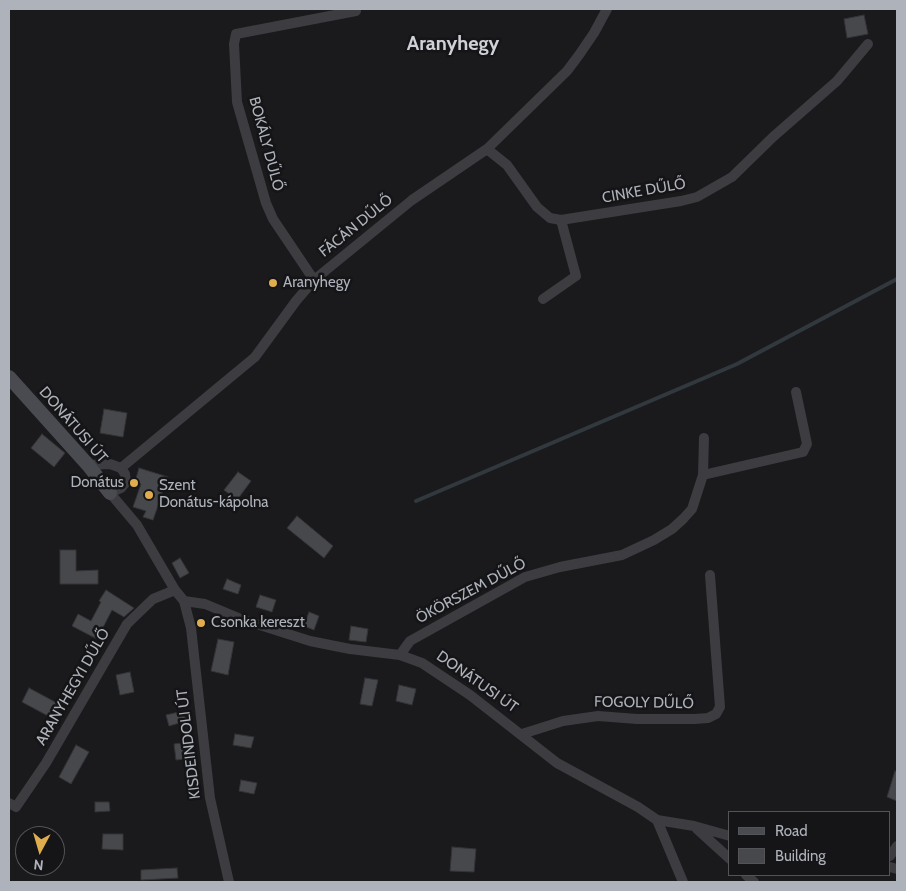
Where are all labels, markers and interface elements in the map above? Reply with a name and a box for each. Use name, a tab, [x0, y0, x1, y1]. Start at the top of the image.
district label: Aranyhegy	[407, 32, 499, 56]
street label: BOKÁLY DŰLŐ	[245, 95, 287, 193]
street label: CINKE DŰLŐ	[601, 175, 687, 207]
street label: FÁCÁN DŰLŐ	[316, 191, 396, 261]
place label: Aranyhegy	[283, 274, 351, 292]
marker: Aranyhegy	[267, 277, 279, 289]
street label: DONÁTUSI ÚT	[35, 383, 111, 467]
place label: Donátus	[70, 474, 124, 492]
marker: Donátus	[128, 477, 140, 489]
place label: Szent Donátus-kápolna	[159, 477, 269, 512]
marker: Szent Donátus-kápolna	[143, 489, 155, 501]
street label: ÖKÖRSZEM DŰLŐ	[413, 554, 529, 628]
place label: Csonka kereszt	[211, 614, 305, 632]
marker: Csonka kereszt	[195, 617, 207, 629]
street label: ARANYHEGYI DŰLŐ	[32, 625, 114, 749]
street label: DONÁTUSI ÚT	[433, 647, 521, 717]
street label: KISDEINDOLI ÚT	[173, 688, 205, 800]
street label: FOGOLY DŰLŐ	[594, 693, 694, 713]
legend	[728, 811, 891, 876]
text: Road	[775, 822, 808, 840]
north arrow	[15, 826, 65, 876]
text: Building	[775, 847, 826, 865]
text: N	[33, 855, 44, 874]

